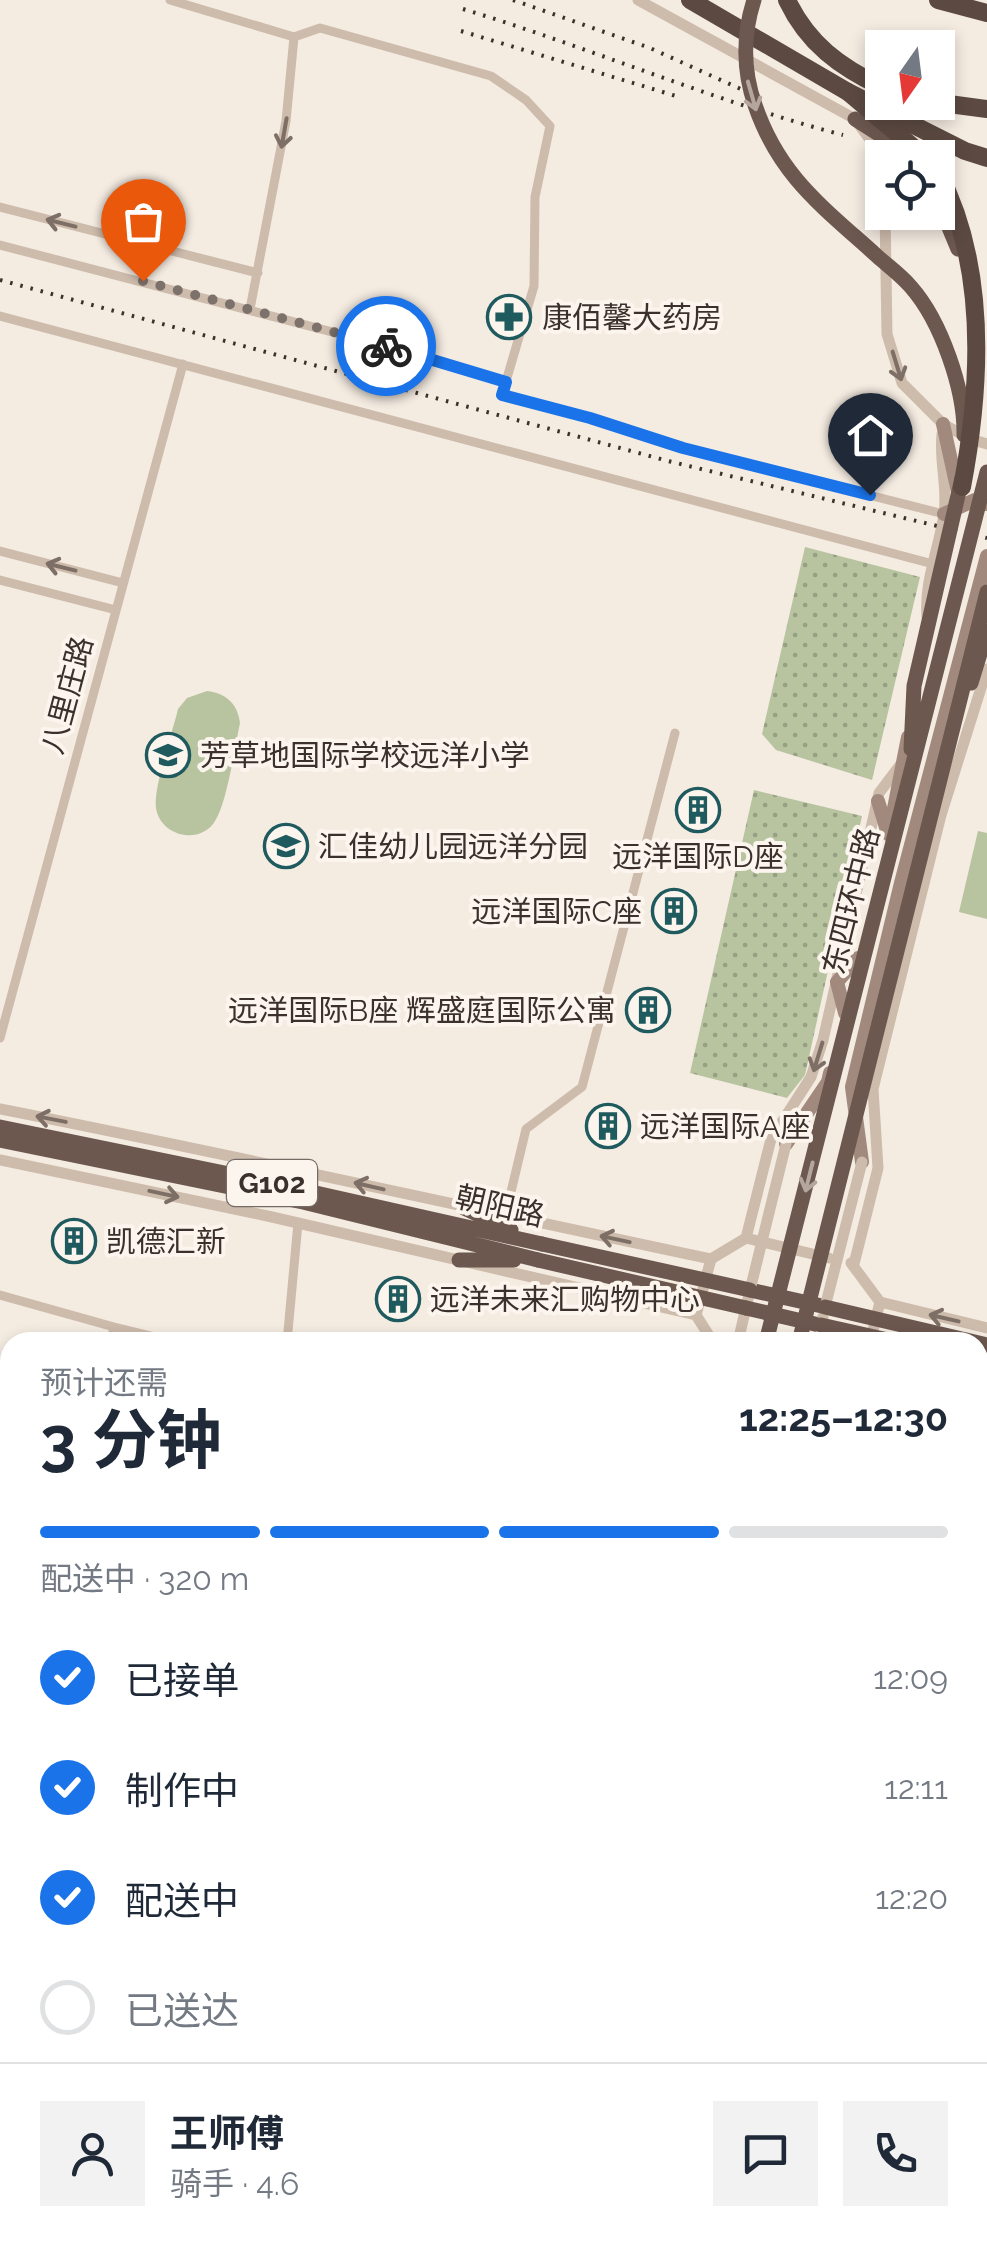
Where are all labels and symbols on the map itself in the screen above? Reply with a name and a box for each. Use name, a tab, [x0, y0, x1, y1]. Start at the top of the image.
north arrow	[865, 30, 955, 120]
one-way arrow	[744, 79, 763, 111]
one-way arrow	[273, 117, 292, 149]
pin	[101, 179, 186, 282]
one-way arrow	[46, 213, 78, 231]
pharmacy icon: 康佰馨大药房	[486, 294, 532, 340]
courier	[336, 296, 436, 396]
place label: 康佰馨大药房	[542, 300, 722, 335]
one-way arrow	[889, 350, 907, 381]
pin	[828, 393, 913, 496]
one-way arrow	[46, 557, 78, 575]
street label: 八里庄路	[35, 633, 99, 757]
school or university icon: 芳草地国际学校远洋小学	[145, 732, 191, 778]
place label: 芳草地国际学校远洋小学	[200, 738, 530, 773]
building icon: 远洋国际D座	[675, 787, 721, 833]
school or university icon: 汇佳幼儿园远洋分园	[263, 823, 309, 869]
street label: 东四环中路	[816, 824, 886, 978]
place label: 汇佳幼儿园远洋分园	[318, 829, 588, 864]
place label: 远洋国际D座	[612, 839, 784, 874]
building icon: 远洋国际C座	[651, 888, 697, 934]
place label: 远洋国际C座	[471, 894, 642, 929]
building icon: 远洋国际B座 辉盛庭国际公寓	[625, 987, 671, 1033]
place label: 远洋国际B座 辉盛庭国际公寓	[228, 993, 616, 1028]
one-way arrow	[808, 1040, 826, 1072]
building icon: 远洋国际A座	[585, 1103, 631, 1149]
one-way arrow	[35, 1109, 68, 1128]
place label: 远洋国际A座	[640, 1109, 810, 1144]
road number: G102	[227, 1160, 317, 1206]
one-way arrow	[798, 1161, 817, 1192]
one-way arrow	[354, 1176, 386, 1194]
street label: 朝阳路	[452, 1179, 548, 1233]
one-way arrow	[147, 1185, 179, 1204]
building icon: 凯德汇新	[51, 1218, 97, 1264]
place label: 凯德汇新	[106, 1224, 226, 1259]
one-way arrow	[600, 1229, 632, 1248]
building icon: 远洋未来汇购物中心	[375, 1276, 421, 1322]
place label: 远洋未来汇购物中心	[430, 1282, 700, 1317]
one-way arrow	[929, 1307, 960, 1326]

